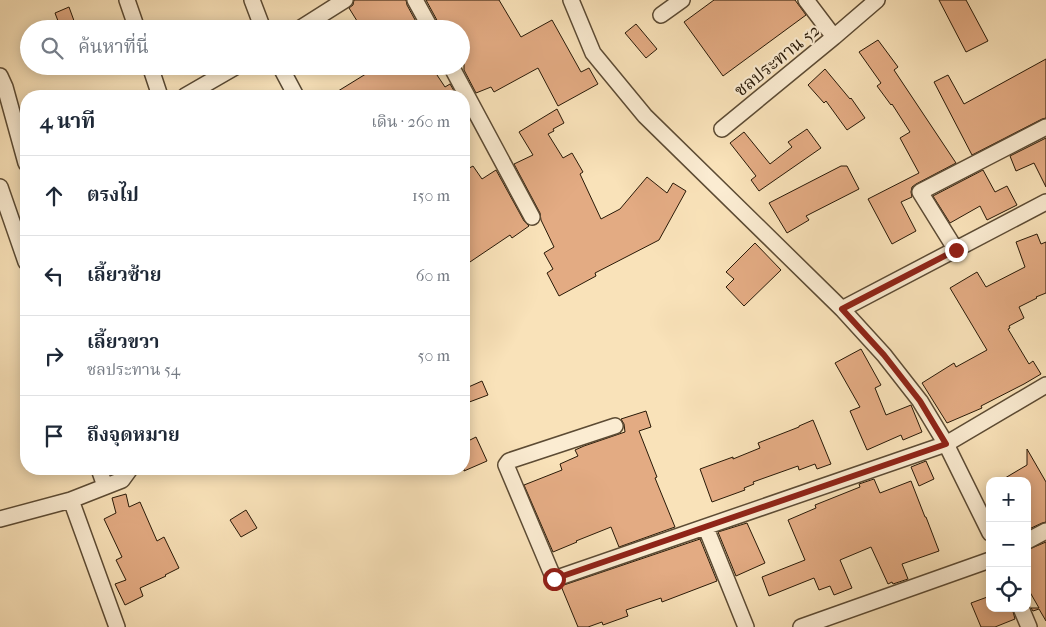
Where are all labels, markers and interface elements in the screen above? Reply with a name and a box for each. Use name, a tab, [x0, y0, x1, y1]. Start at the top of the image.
search box	[20, 20, 470, 75]
street label: ชลประทาน 52	[730, 20, 824, 101]
icon: search	[38, 34, 66, 62]
text: ค้นหาที่นี่	[78, 36, 149, 58]
text: 4 นาที	[40, 109, 95, 133]
text: เดิน · 260 m	[371, 112, 450, 131]
icon: ahead	[40, 182, 68, 210]
text: ตรงไป	[87, 184, 139, 206]
text: 150 m	[412, 186, 450, 205]
route end	[945, 239, 968, 262]
icon: left	[40, 262, 68, 290]
text: เลี้ยวซ้าย	[87, 264, 161, 286]
text: 60 m	[416, 266, 450, 285]
text: เลี้ยวขวา	[87, 331, 159, 353]
icon: right	[40, 342, 68, 370]
text: 50 m	[418, 346, 450, 365]
text: ชลประทาน 54	[87, 360, 180, 379]
icon: arrive	[40, 422, 68, 450]
text: ถึงจุดหมาย	[87, 424, 180, 446]
map controls	[986, 477, 1031, 612]
button: +	[986, 477, 1031, 522]
button: −	[986, 522, 1031, 567]
button: locate	[986, 567, 1031, 612]
route start	[543, 568, 566, 591]

